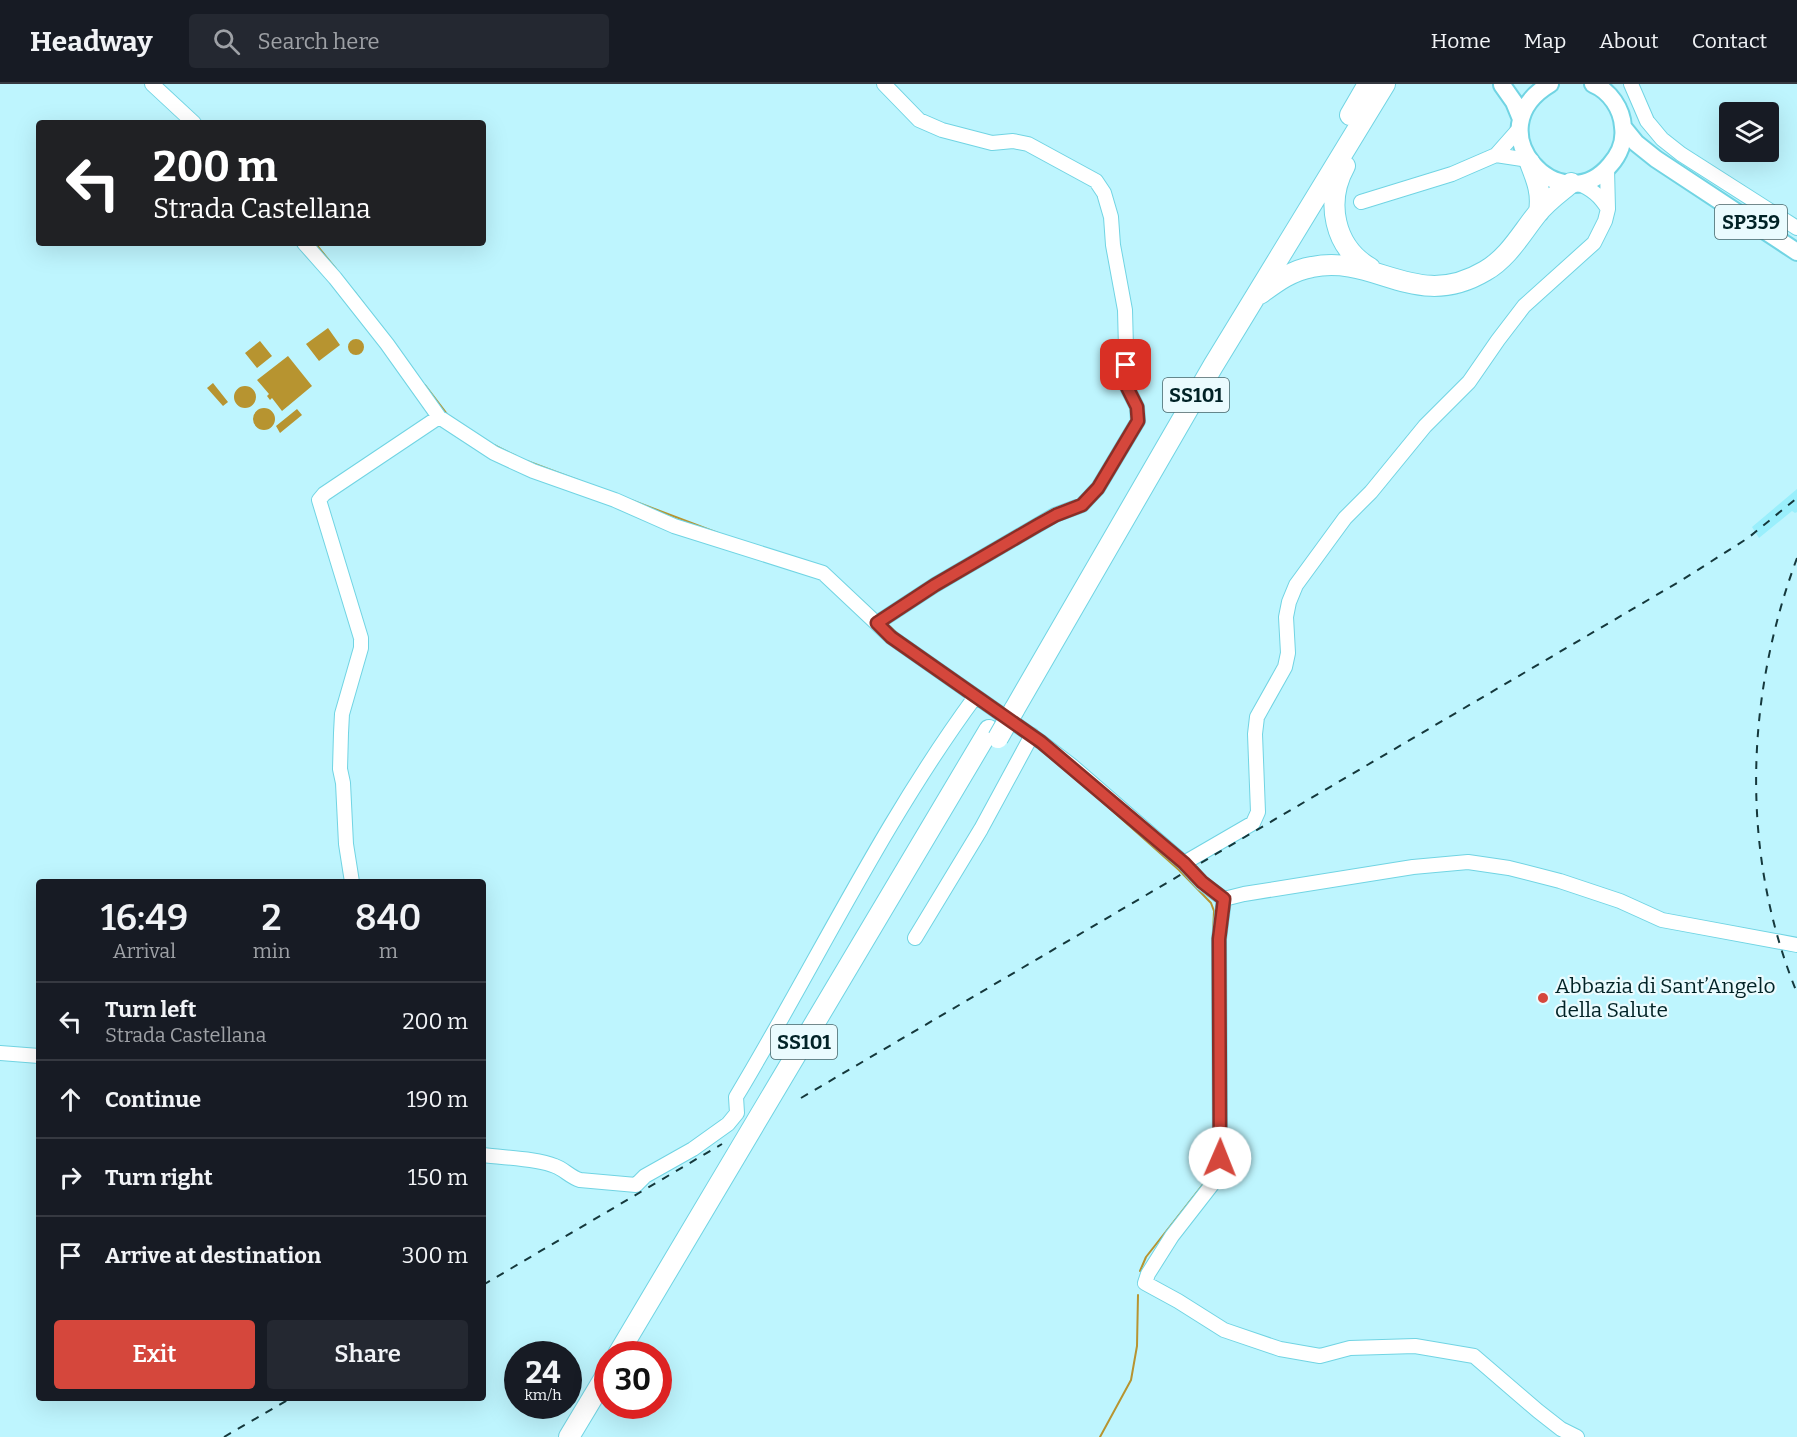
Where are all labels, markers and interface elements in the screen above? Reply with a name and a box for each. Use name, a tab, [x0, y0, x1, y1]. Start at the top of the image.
search box	[189, 14, 609, 68]
text: Headway	[30, 25, 153, 58]
icon: search	[210, 25, 243, 58]
text: Search here	[258, 28, 380, 55]
text: Home	[1431, 28, 1491, 54]
text: Map	[1524, 28, 1566, 54]
text: About	[1599, 28, 1659, 54]
text: Contact	[1692, 28, 1767, 54]
map controls	[1719, 102, 1779, 162]
button: layers	[1719, 102, 1779, 162]
text: 200 m	[153, 142, 278, 192]
icon: left	[54, 144, 132, 222]
text: Strada Castellana	[153, 193, 371, 225]
road number: SP359	[1715, 205, 1787, 239]
pin	[1100, 339, 1151, 390]
icon: arrive	[1109, 348, 1142, 381]
road number: SS101	[1163, 378, 1229, 412]
text: 16:49	[101, 896, 188, 940]
text: 2	[262, 896, 282, 940]
text: 840	[355, 896, 421, 940]
text: Arrival	[113, 939, 176, 963]
text: min	[253, 939, 290, 963]
text: m	[379, 939, 398, 963]
place label: Abbazia di Sant’Angelo della Salute	[1555, 973, 1776, 1023]
marker: Abbazia di Sant’Angelo della Salute	[1536, 991, 1550, 1005]
text: Turn left	[105, 996, 197, 1023]
icon: left	[54, 1005, 87, 1038]
text: 200 m	[402, 1008, 468, 1035]
text: Strada Castellana	[105, 1023, 266, 1047]
road number: SS101	[771, 1025, 837, 1059]
icon: ahead	[54, 1083, 87, 1116]
text: Continue	[105, 1086, 201, 1113]
text: 190 m	[407, 1086, 468, 1113]
position arrow	[1188, 1126, 1252, 1190]
icon: right	[54, 1161, 87, 1194]
text: Turn right	[105, 1164, 213, 1191]
text: 150 m	[408, 1164, 468, 1191]
icon: arrive	[54, 1239, 87, 1272]
text: Arrive at destination	[105, 1242, 321, 1269]
text: 300 m	[402, 1242, 468, 1269]
button: Exit	[54, 1320, 255, 1389]
button: Share	[267, 1320, 468, 1389]
speed limit sign: 30	[594, 1341, 672, 1419]
text: 24	[525, 1355, 561, 1391]
text: km/h	[524, 1386, 562, 1404]

